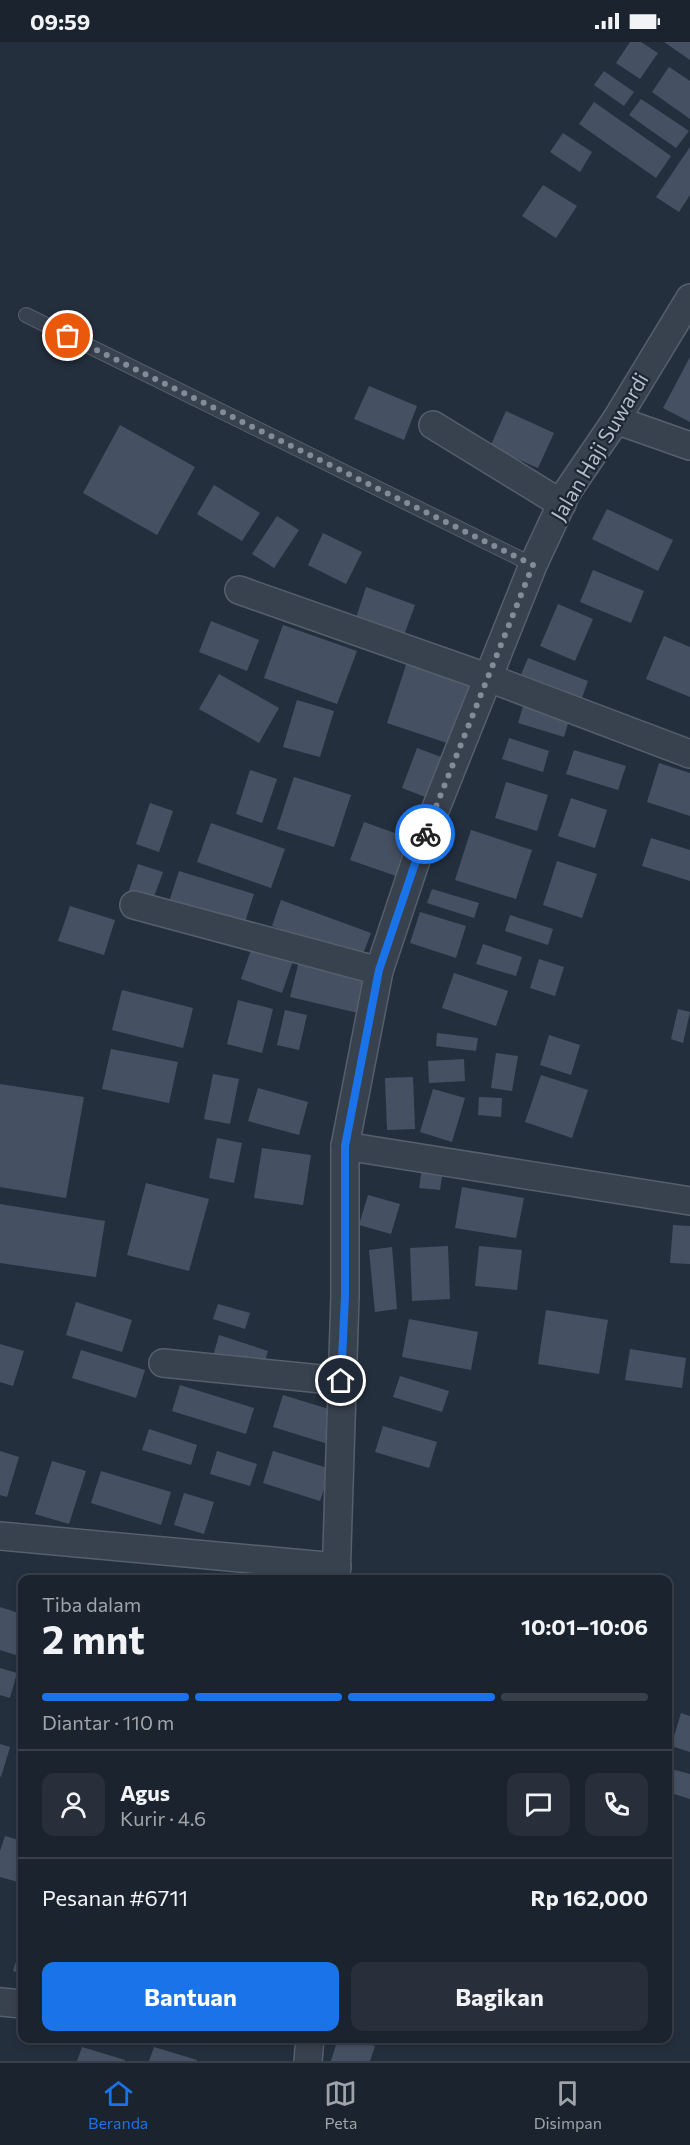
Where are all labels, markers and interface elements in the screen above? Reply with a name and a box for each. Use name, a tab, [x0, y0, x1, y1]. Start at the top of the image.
text: 09:59	[30, 8, 90, 35]
pin	[42, 310, 93, 361]
icon: bag	[51, 319, 84, 352]
street label: Jalan Haji Suwardi	[545, 368, 653, 525]
courier	[395, 804, 455, 864]
icon: bike	[409, 818, 442, 851]
pin	[315, 1355, 366, 1406]
icon: home	[324, 1364, 357, 1397]
text: Tiba dalam	[42, 1592, 141, 1616]
text: 10:01–10:06	[521, 1613, 648, 1640]
text: 2 mnt	[42, 1614, 145, 1662]
text: Diantar · 110 m	[42, 1710, 174, 1734]
button: person	[42, 1773, 105, 1836]
button: chat	[507, 1773, 570, 1836]
button: phone	[585, 1773, 648, 1836]
text: Agus	[120, 1779, 170, 1806]
text: Kurir · 4.6	[120, 1806, 206, 1830]
text: Pesanan #6711	[42, 1884, 188, 1911]
text: Rp 162,000	[531, 1884, 648, 1911]
button: Bantuan	[42, 1962, 339, 2031]
button: Bagikan	[351, 1962, 648, 2031]
tab: Beranda	[88, 2077, 148, 2132]
tab: Peta	[324, 2077, 357, 2132]
tab: Disimpan	[534, 2077, 602, 2132]

